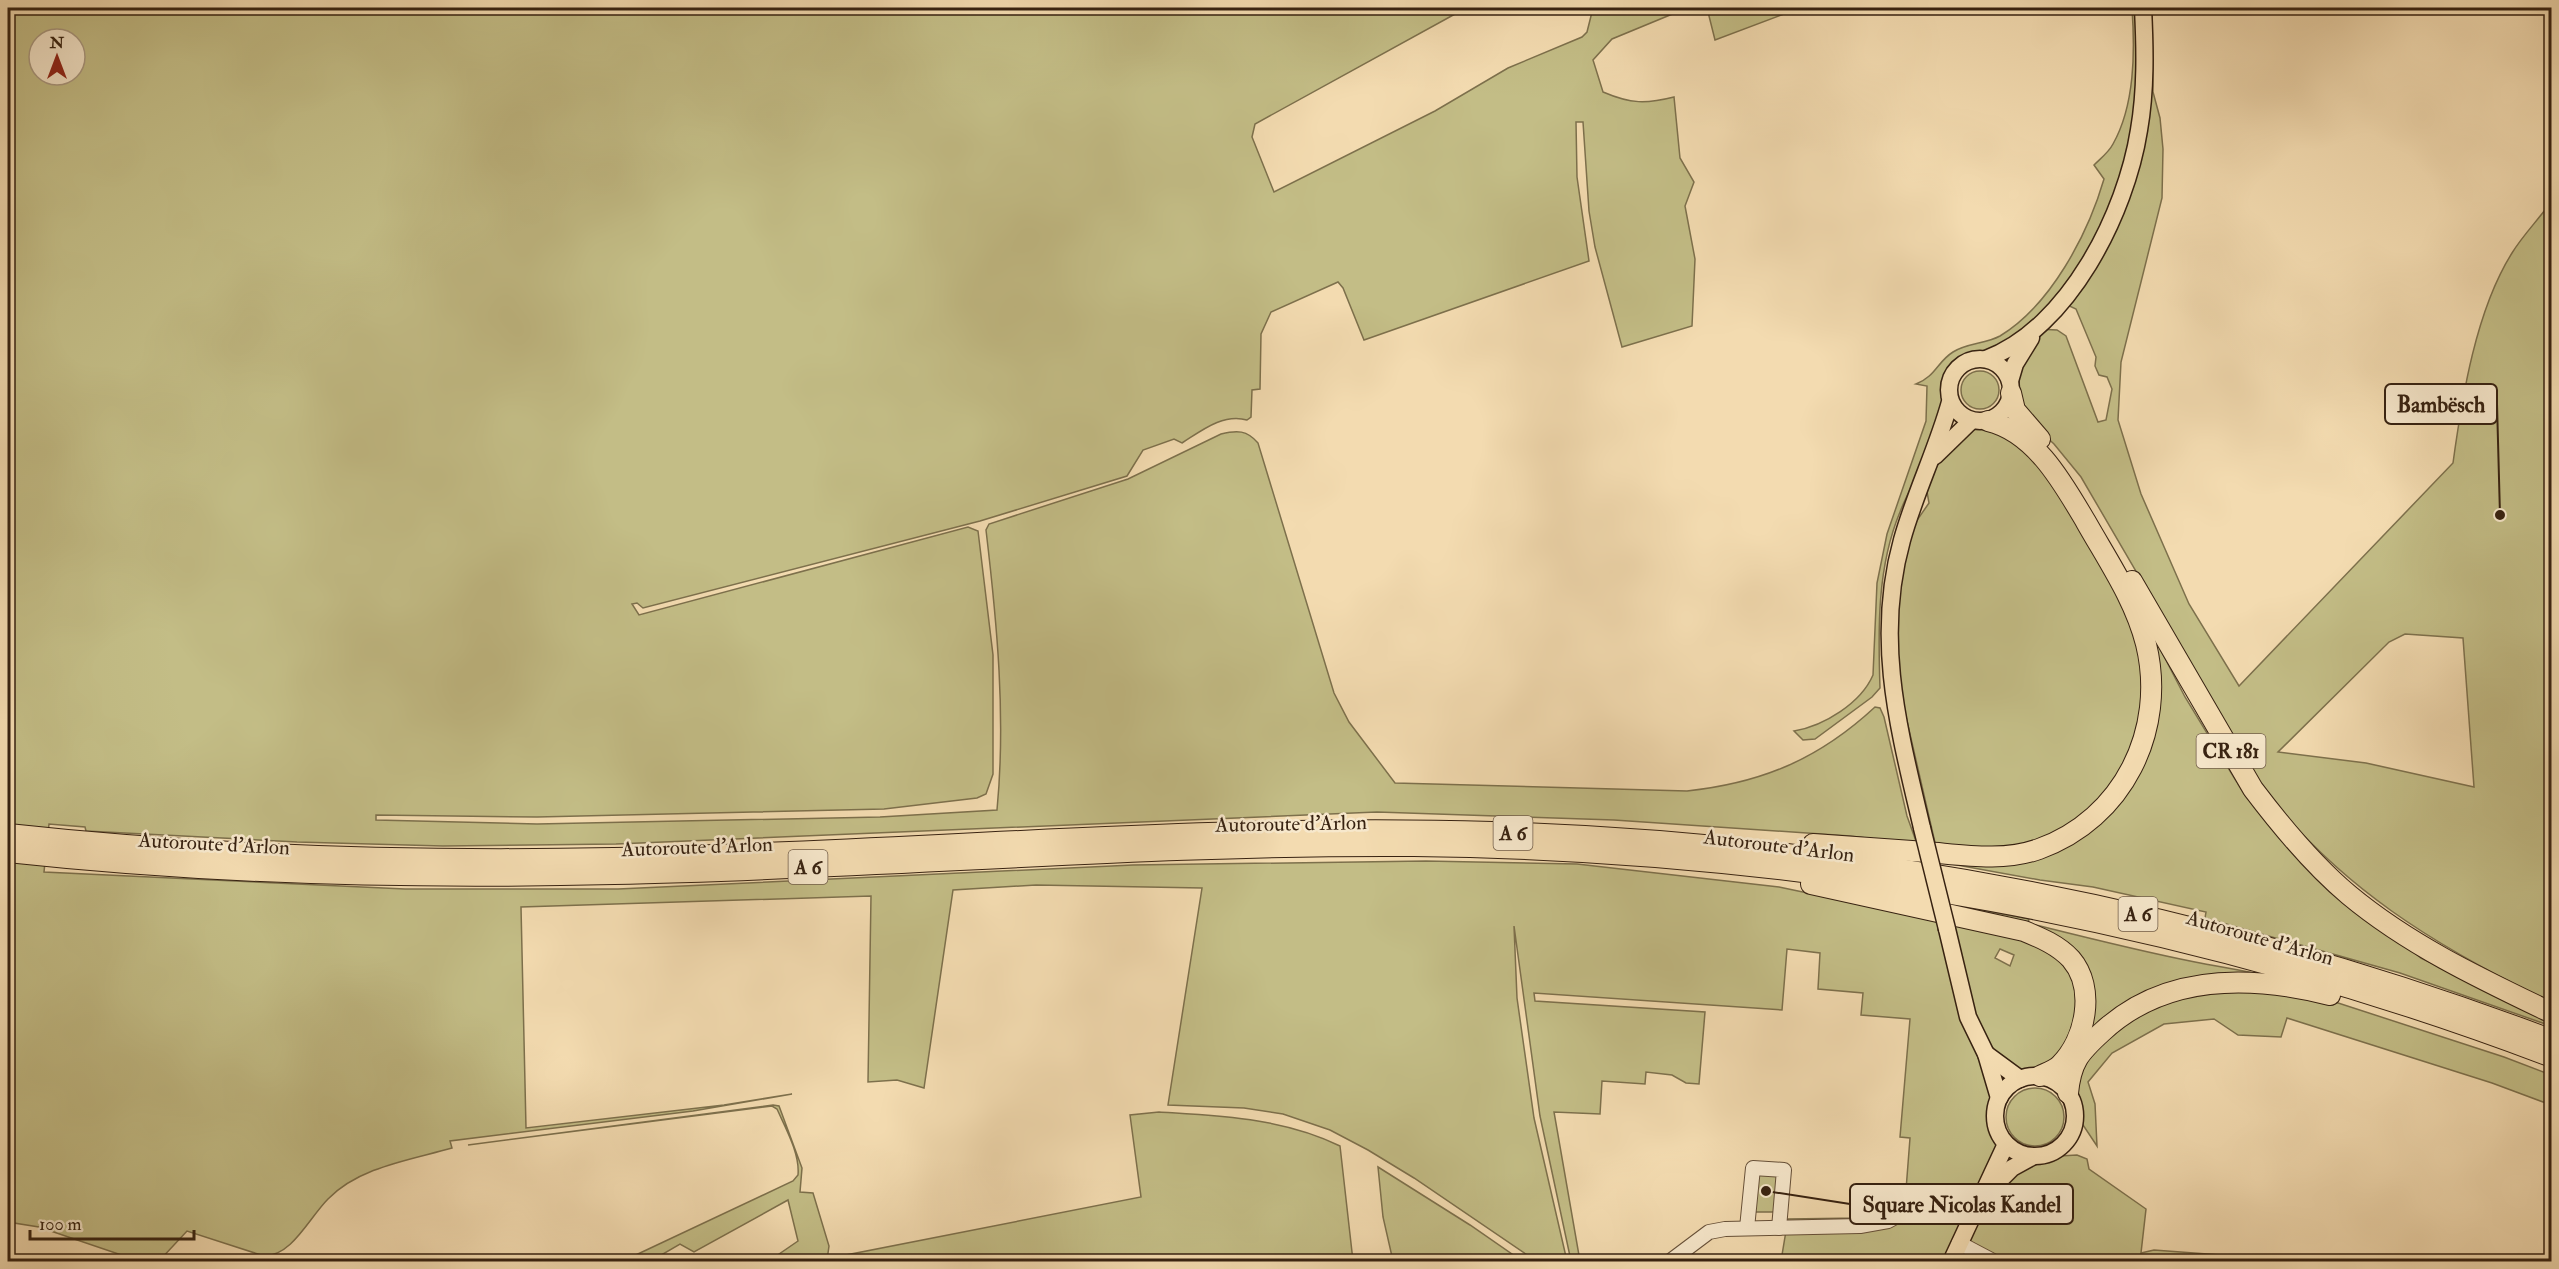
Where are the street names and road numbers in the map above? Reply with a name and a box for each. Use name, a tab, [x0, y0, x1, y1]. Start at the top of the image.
road number: CR 181	[2196, 734, 2266, 768]
street label: Autoroute d'Arlon	[1214, 809, 1367, 839]
road number: A 6	[1494, 816, 1532, 850]
street label: Autoroute d'Arlon	[1701, 823, 1856, 869]
street label: Autoroute d'Arlon	[137, 826, 291, 861]
street label: Autoroute d'Arlon	[620, 831, 773, 863]
road number: A 6	[788, 850, 828, 884]
road number: A 6	[2118, 897, 2158, 931]
street label: Autoroute d'Arlon	[2182, 904, 2337, 972]

